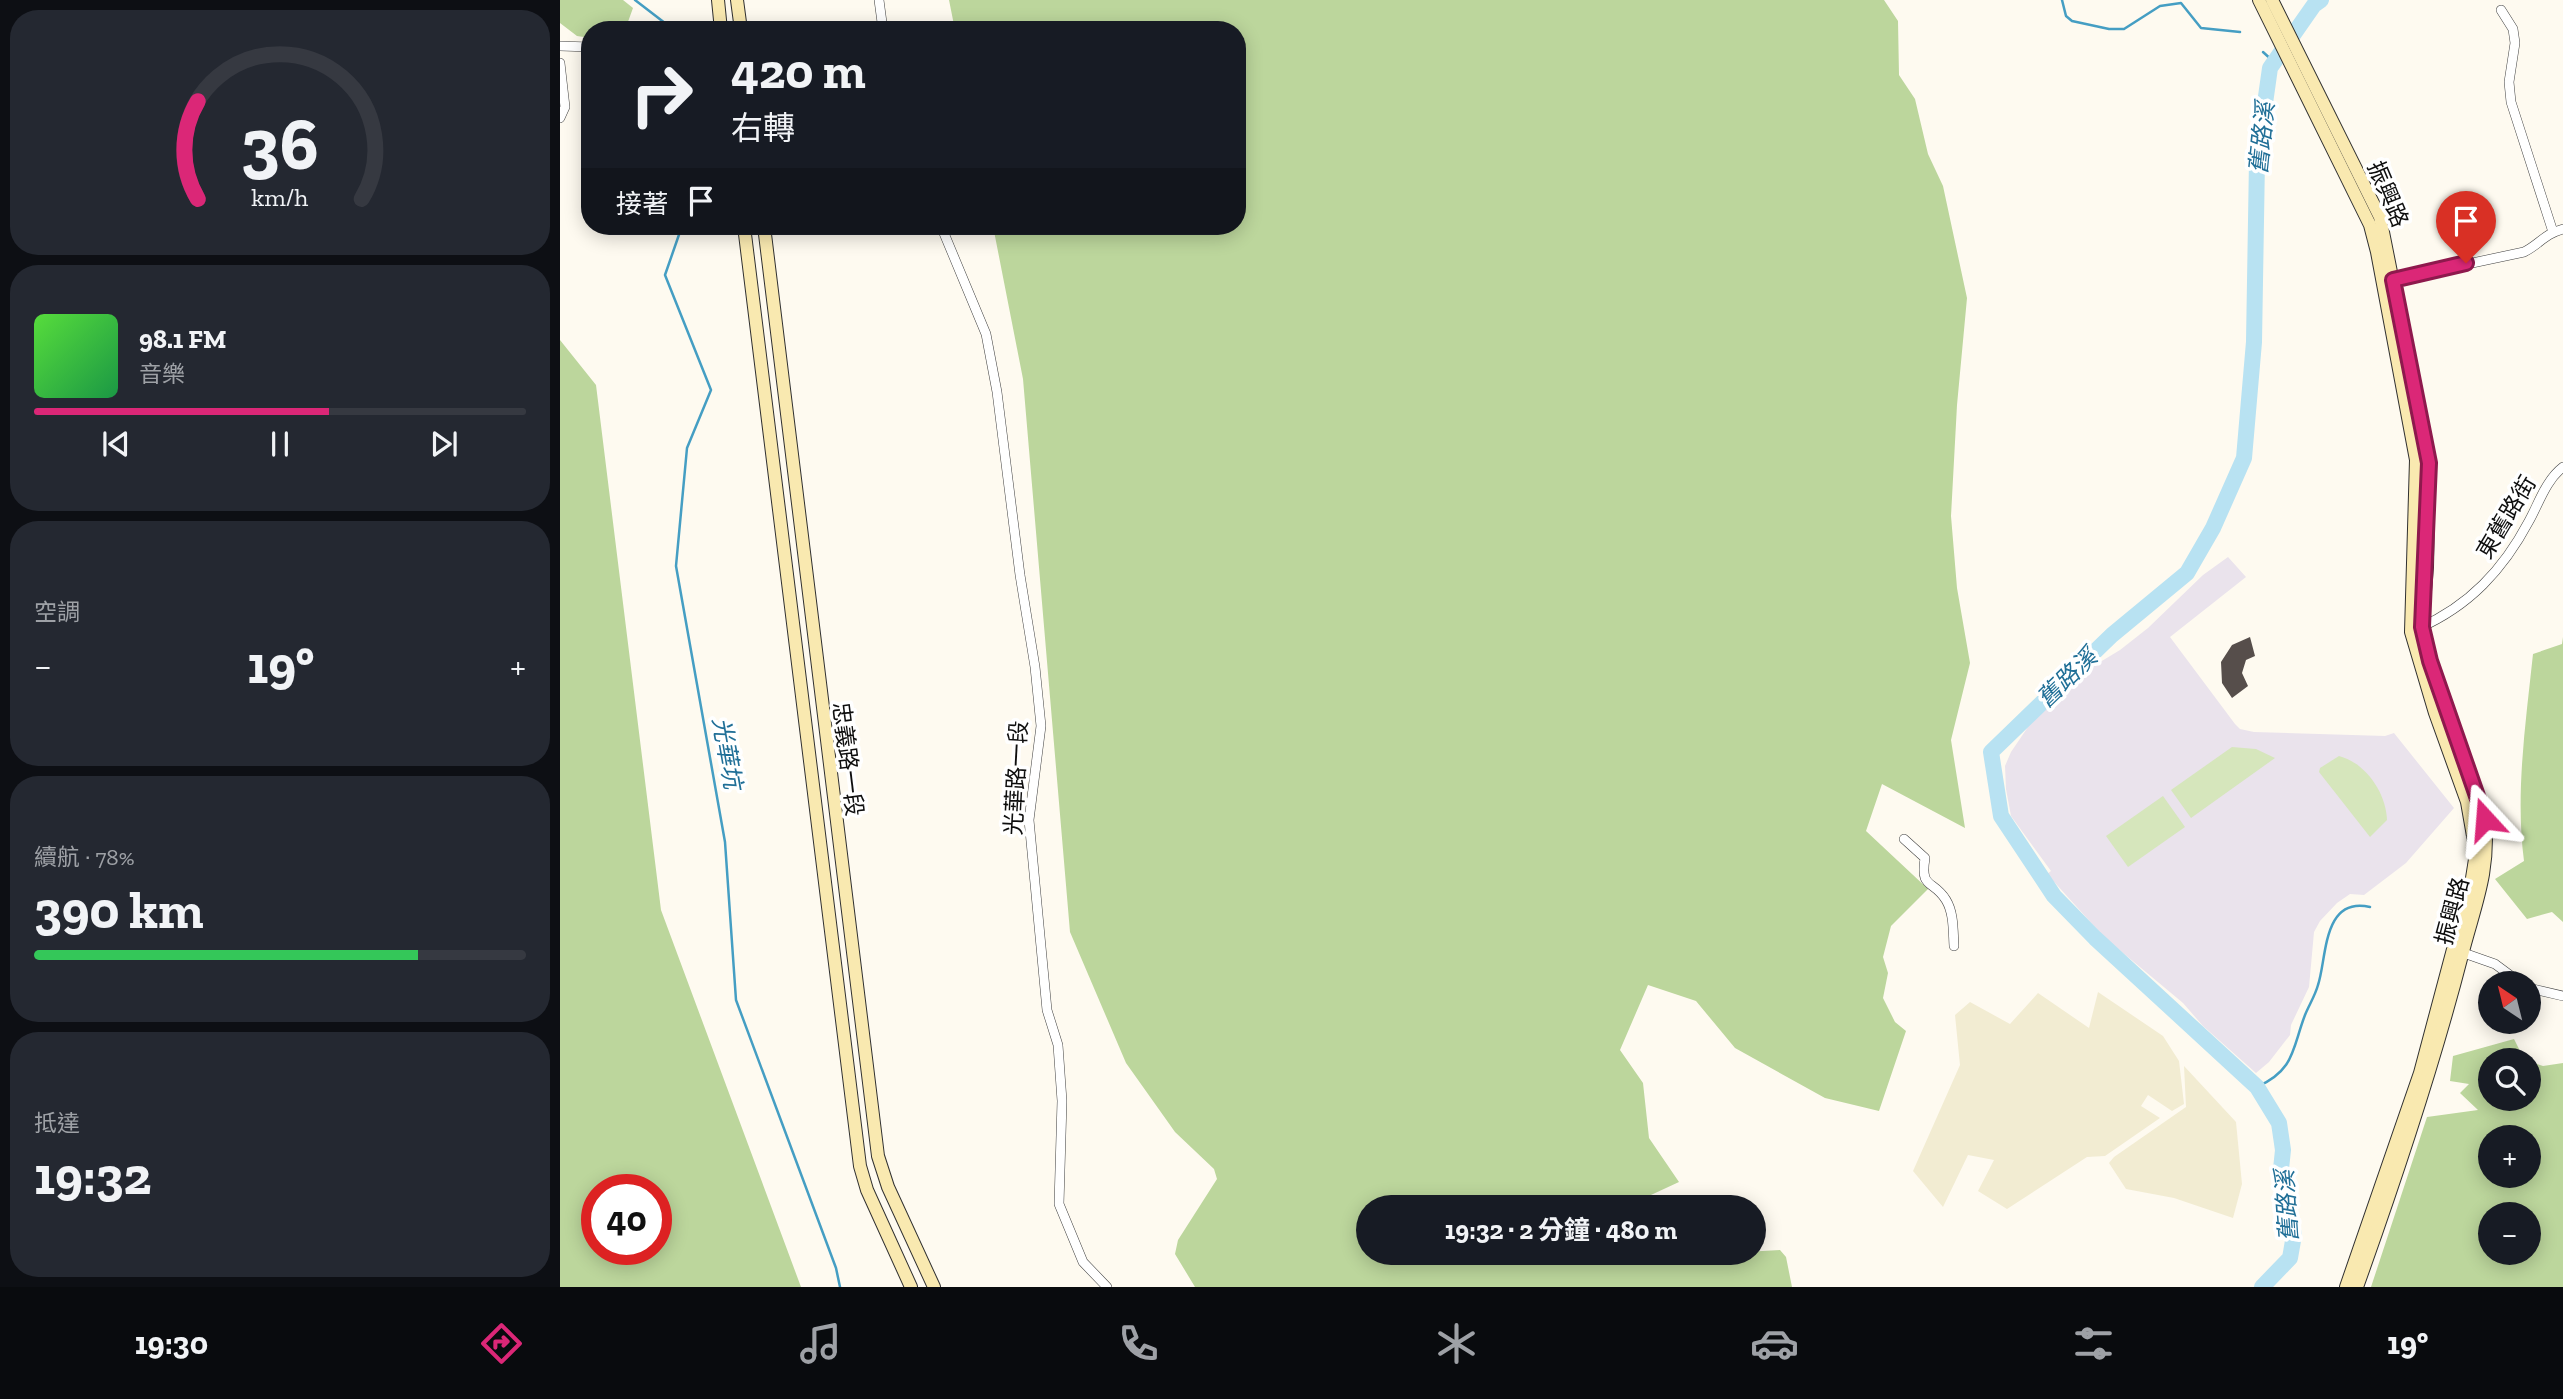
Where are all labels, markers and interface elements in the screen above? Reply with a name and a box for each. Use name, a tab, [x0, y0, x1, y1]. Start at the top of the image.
text: 420 m	[731, 42, 866, 101]
icon: right	[616, 49, 707, 140]
water label: 舊路溪	[2243, 98, 2280, 175]
text: 36	[241, 100, 319, 188]
text: 右轉	[731, 109, 795, 147]
street label: 振興路	[2362, 157, 2414, 231]
text: km/h	[251, 182, 309, 212]
icon: arrive	[682, 182, 720, 220]
text: 接著	[616, 188, 668, 220]
pin	[2436, 191, 2496, 263]
icon: arrive	[2447, 202, 2485, 240]
text: 98.1 FM	[139, 323, 226, 355]
text: 音樂	[139, 360, 185, 388]
icon: previous	[97, 425, 135, 463]
icon: pause	[261, 425, 299, 463]
icon: next	[425, 425, 463, 463]
street label: 東舊路街	[2470, 470, 2542, 564]
text: 空調	[34, 598, 80, 626]
text: 19°	[247, 634, 314, 696]
water label: 舊路溪	[2031, 640, 2105, 713]
text: −	[34, 643, 52, 689]
text: +	[510, 643, 526, 689]
street label: 忠義路一段	[827, 700, 869, 818]
water label: 光華坑	[707, 715, 749, 794]
street label: 光華路一段	[999, 720, 1033, 836]
position arrow	[2448, 782, 2522, 856]
text: 續航 · 78%	[34, 843, 135, 871]
street label: 振興路	[2430, 874, 2474, 948]
text: 390 km	[34, 879, 204, 941]
north arrow	[2478, 971, 2541, 1034]
map controls	[2478, 971, 2541, 1265]
button: search	[2478, 1048, 2541, 1111]
text: 抵達	[34, 1109, 80, 1137]
button: +	[2478, 1125, 2541, 1188]
text: 19:32	[34, 1145, 151, 1207]
water label: 舊路溪	[2269, 1166, 2303, 1243]
speed limit sign: 40	[581, 1174, 672, 1265]
button: −	[2478, 1202, 2541, 1265]
text: 19:32 · 2 分鐘 · 480 m	[1445, 1214, 1677, 1246]
icon: directions	[477, 1319, 526, 1368]
icon: music	[796, 1319, 845, 1368]
icon: phone	[1114, 1319, 1163, 1368]
icon: climate	[1432, 1319, 1481, 1368]
icon: car	[1750, 1319, 1799, 1368]
icon: filters	[2069, 1319, 2118, 1368]
text: 19:30	[135, 1324, 208, 1362]
text: 19°	[2387, 1324, 2428, 1362]

